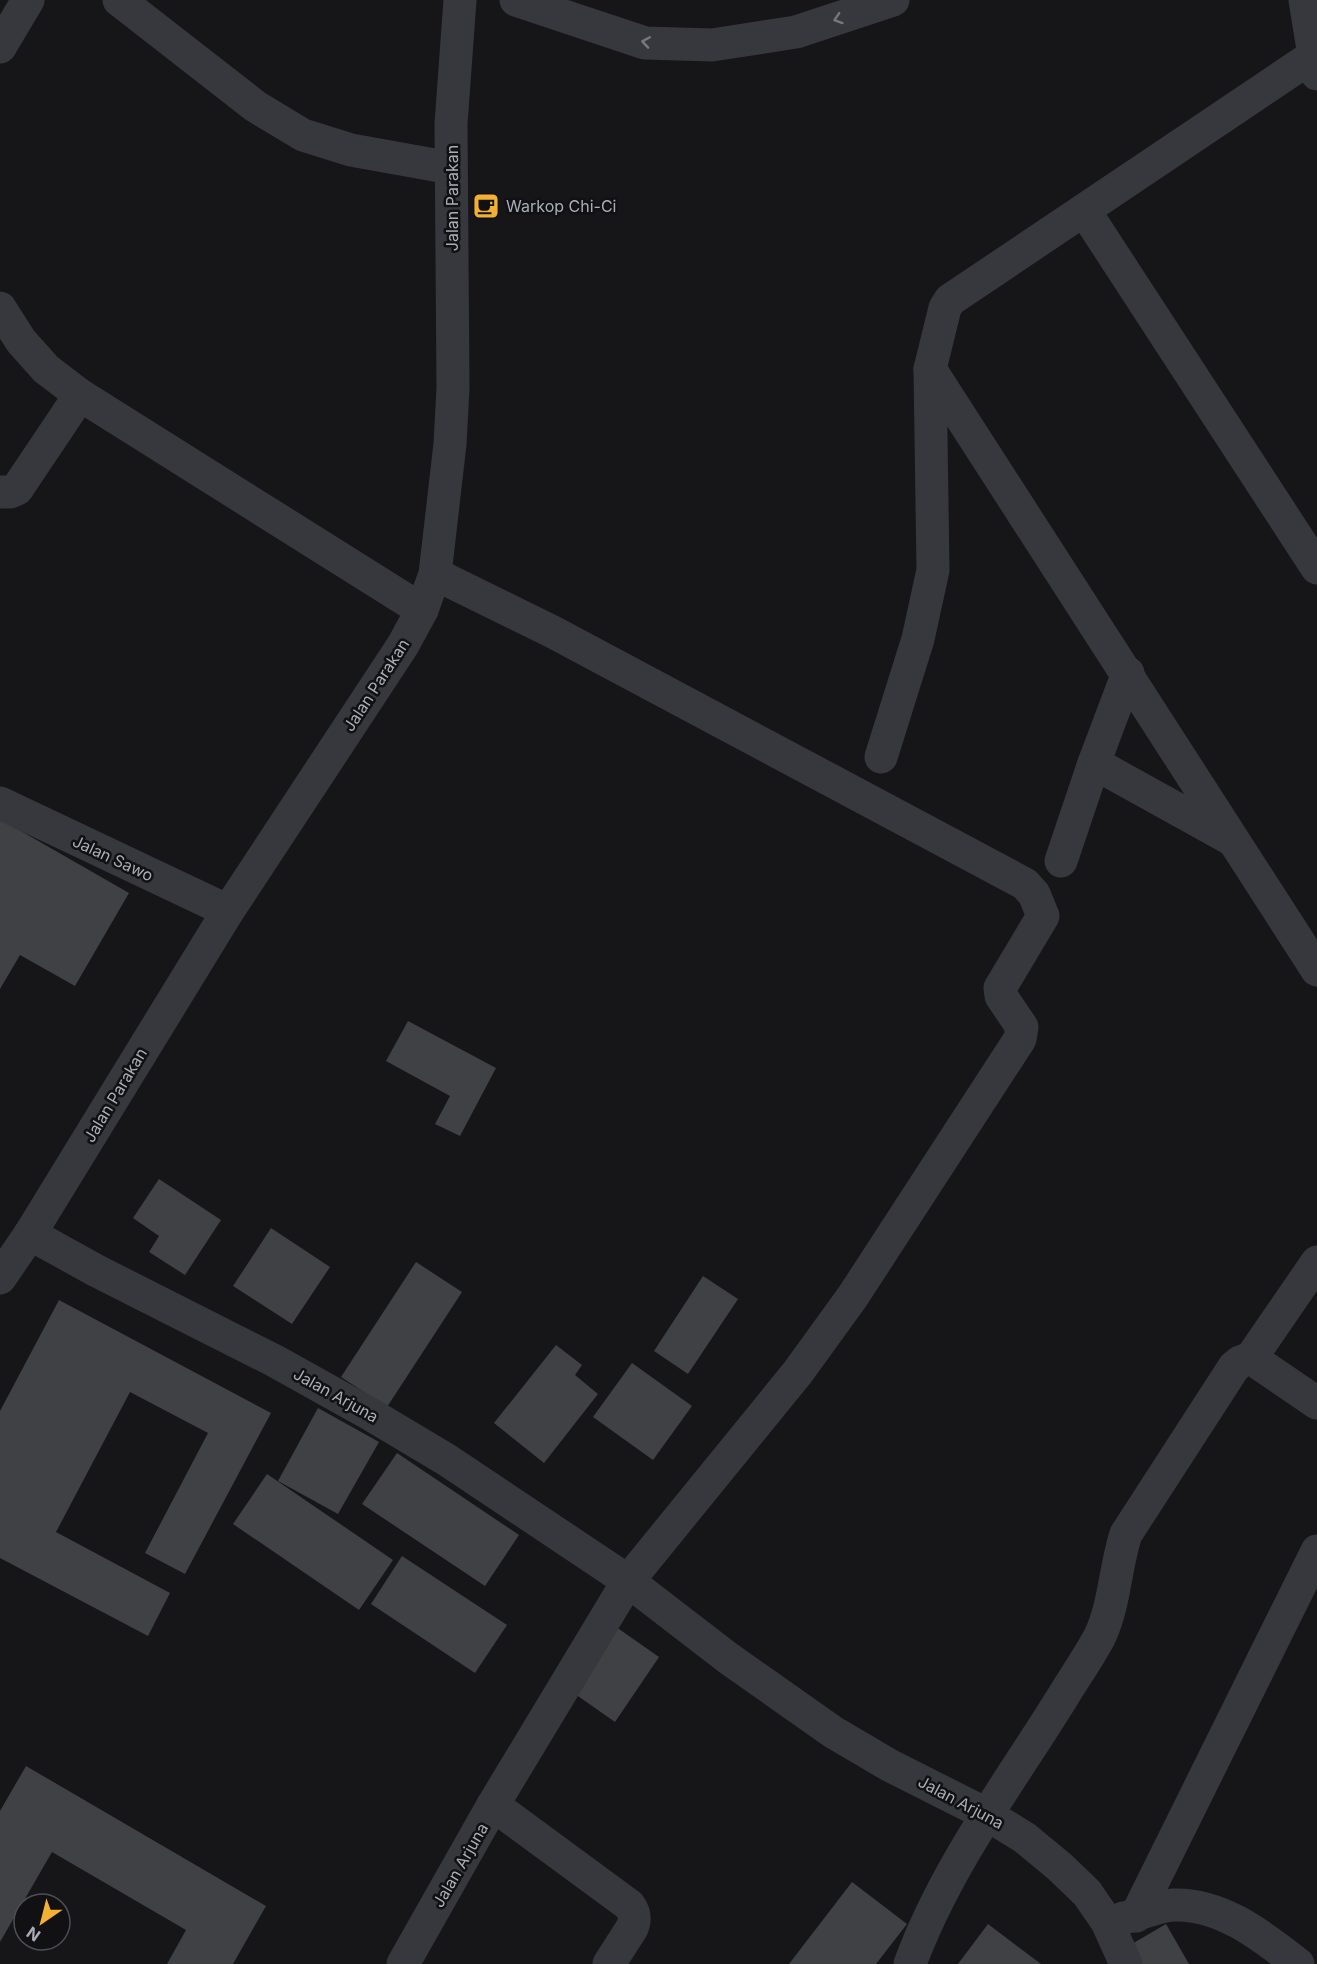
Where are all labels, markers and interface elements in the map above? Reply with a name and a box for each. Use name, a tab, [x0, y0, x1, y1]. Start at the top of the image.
one-way arrow	[833, 12, 844, 24]
one-way arrow	[642, 36, 652, 49]
street label: Jalan Parakan	[442, 145, 462, 251]
cafe icon: Warkop Chi-Ci	[471, 191, 501, 221]
place label: Warkop Chi-Ci	[506, 196, 616, 216]
street label: Jalan Parakan	[339, 635, 413, 735]
street label: Jalan Sawo	[70, 831, 156, 885]
street label: Jalan Parakan	[79, 1044, 151, 1146]
street label: Jalan Arjuna	[290, 1363, 382, 1427]
street label: Jalan Arjuna	[915, 1771, 1007, 1833]
street label: Jalan Arjuna	[428, 1819, 492, 1911]
north arrow	[12, 1892, 72, 1952]
text: N	[23, 1923, 44, 1946]

